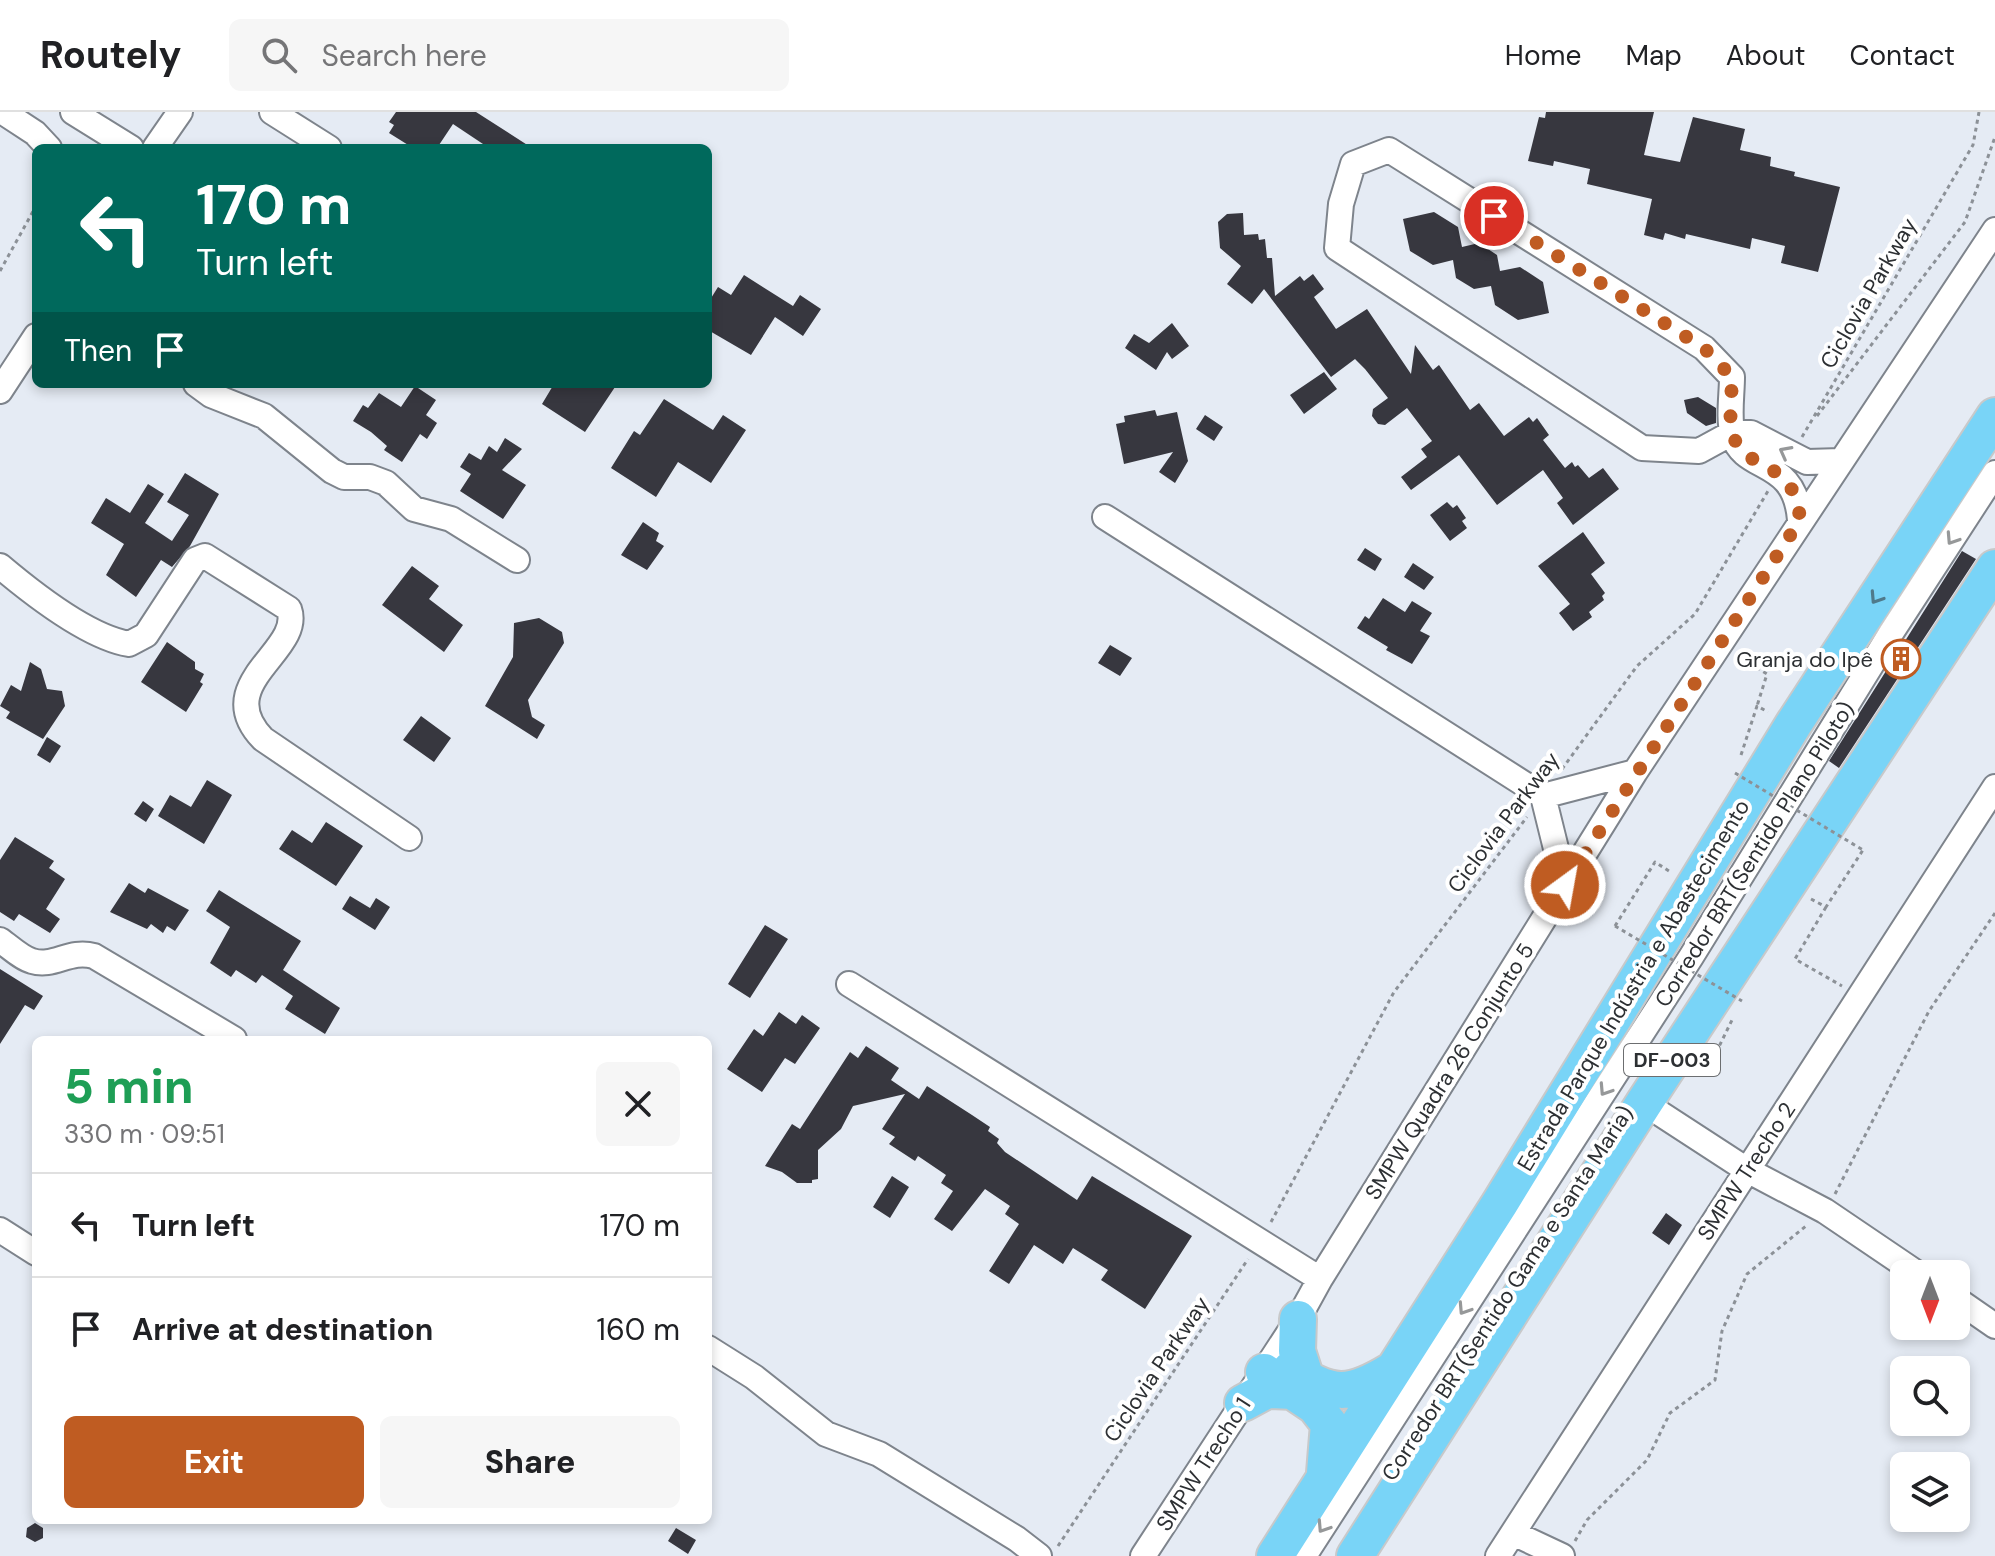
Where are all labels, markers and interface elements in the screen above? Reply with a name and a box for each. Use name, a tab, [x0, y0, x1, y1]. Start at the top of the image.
search box	[229, 19, 789, 91]
text: Routely	[40, 30, 181, 80]
icon: search	[257, 33, 301, 77]
text: Search here	[321, 36, 487, 75]
text: Home	[1505, 37, 1581, 74]
text: Map	[1625, 37, 1682, 74]
text: About	[1726, 37, 1805, 74]
text: Contact	[1849, 37, 1955, 74]
text: 170 m	[196, 168, 351, 241]
icon: left	[64, 176, 168, 280]
pin	[1460, 182, 1528, 250]
icon: arrive	[1472, 194, 1516, 238]
street label: Ciclovia Parkway	[1814, 213, 1923, 374]
text: Turn left	[196, 239, 333, 286]
icon: arrive	[148, 328, 192, 372]
text: Then	[64, 331, 132, 370]
one-way arrow	[1779, 446, 1793, 461]
one-way arrow	[1947, 530, 1962, 544]
one-way arrow	[1870, 590, 1885, 604]
building icon: Granja do Ipê	[1880, 638, 1922, 680]
place label: Granja do Ipê	[1736, 645, 1873, 674]
street label: Corredor BRT(Sentido Plano Piloto)	[1648, 696, 1861, 1012]
street label: Ciclovia Parkway	[1441, 746, 1566, 899]
street label: Estrada Parque Indústria e Abastecimento	[1511, 794, 1756, 1176]
position arrow	[1523, 843, 1607, 927]
street label: SMPW Quadra 26 Conjunto 5	[1358, 937, 1541, 1205]
road number: DF-003	[1624, 1044, 1720, 1076]
text: 5 min	[64, 1055, 194, 1118]
button: close	[596, 1062, 680, 1146]
one-way arrow	[1600, 1082, 1615, 1096]
street label: SMPW Trecho 2	[1691, 1097, 1802, 1246]
street label: Corredor BRT(Sentido Gama e Santa Maria)	[1375, 1100, 1640, 1486]
text: 330 m · 09:51	[64, 1117, 225, 1151]
icon: left	[64, 1203, 108, 1247]
text: Turn left	[132, 1206, 255, 1245]
text: 170 m	[600, 1206, 680, 1245]
north arrow	[1890, 1260, 1970, 1340]
map controls	[1890, 1260, 1970, 1532]
street label: Ciclovia Parkway	[1097, 1291, 1216, 1448]
one-way arrow	[1459, 1300, 1474, 1315]
icon: arrive	[64, 1307, 108, 1351]
text: Arrive at destination	[132, 1310, 433, 1349]
text: 160 m	[597, 1310, 680, 1349]
button: search	[1890, 1356, 1970, 1436]
street label: SMPW Trecho 1	[1149, 1392, 1257, 1537]
button: Exit	[64, 1416, 364, 1508]
button: Share	[380, 1416, 680, 1508]
button: layers	[1890, 1452, 1970, 1532]
one-way arrow	[1318, 1518, 1333, 1533]

